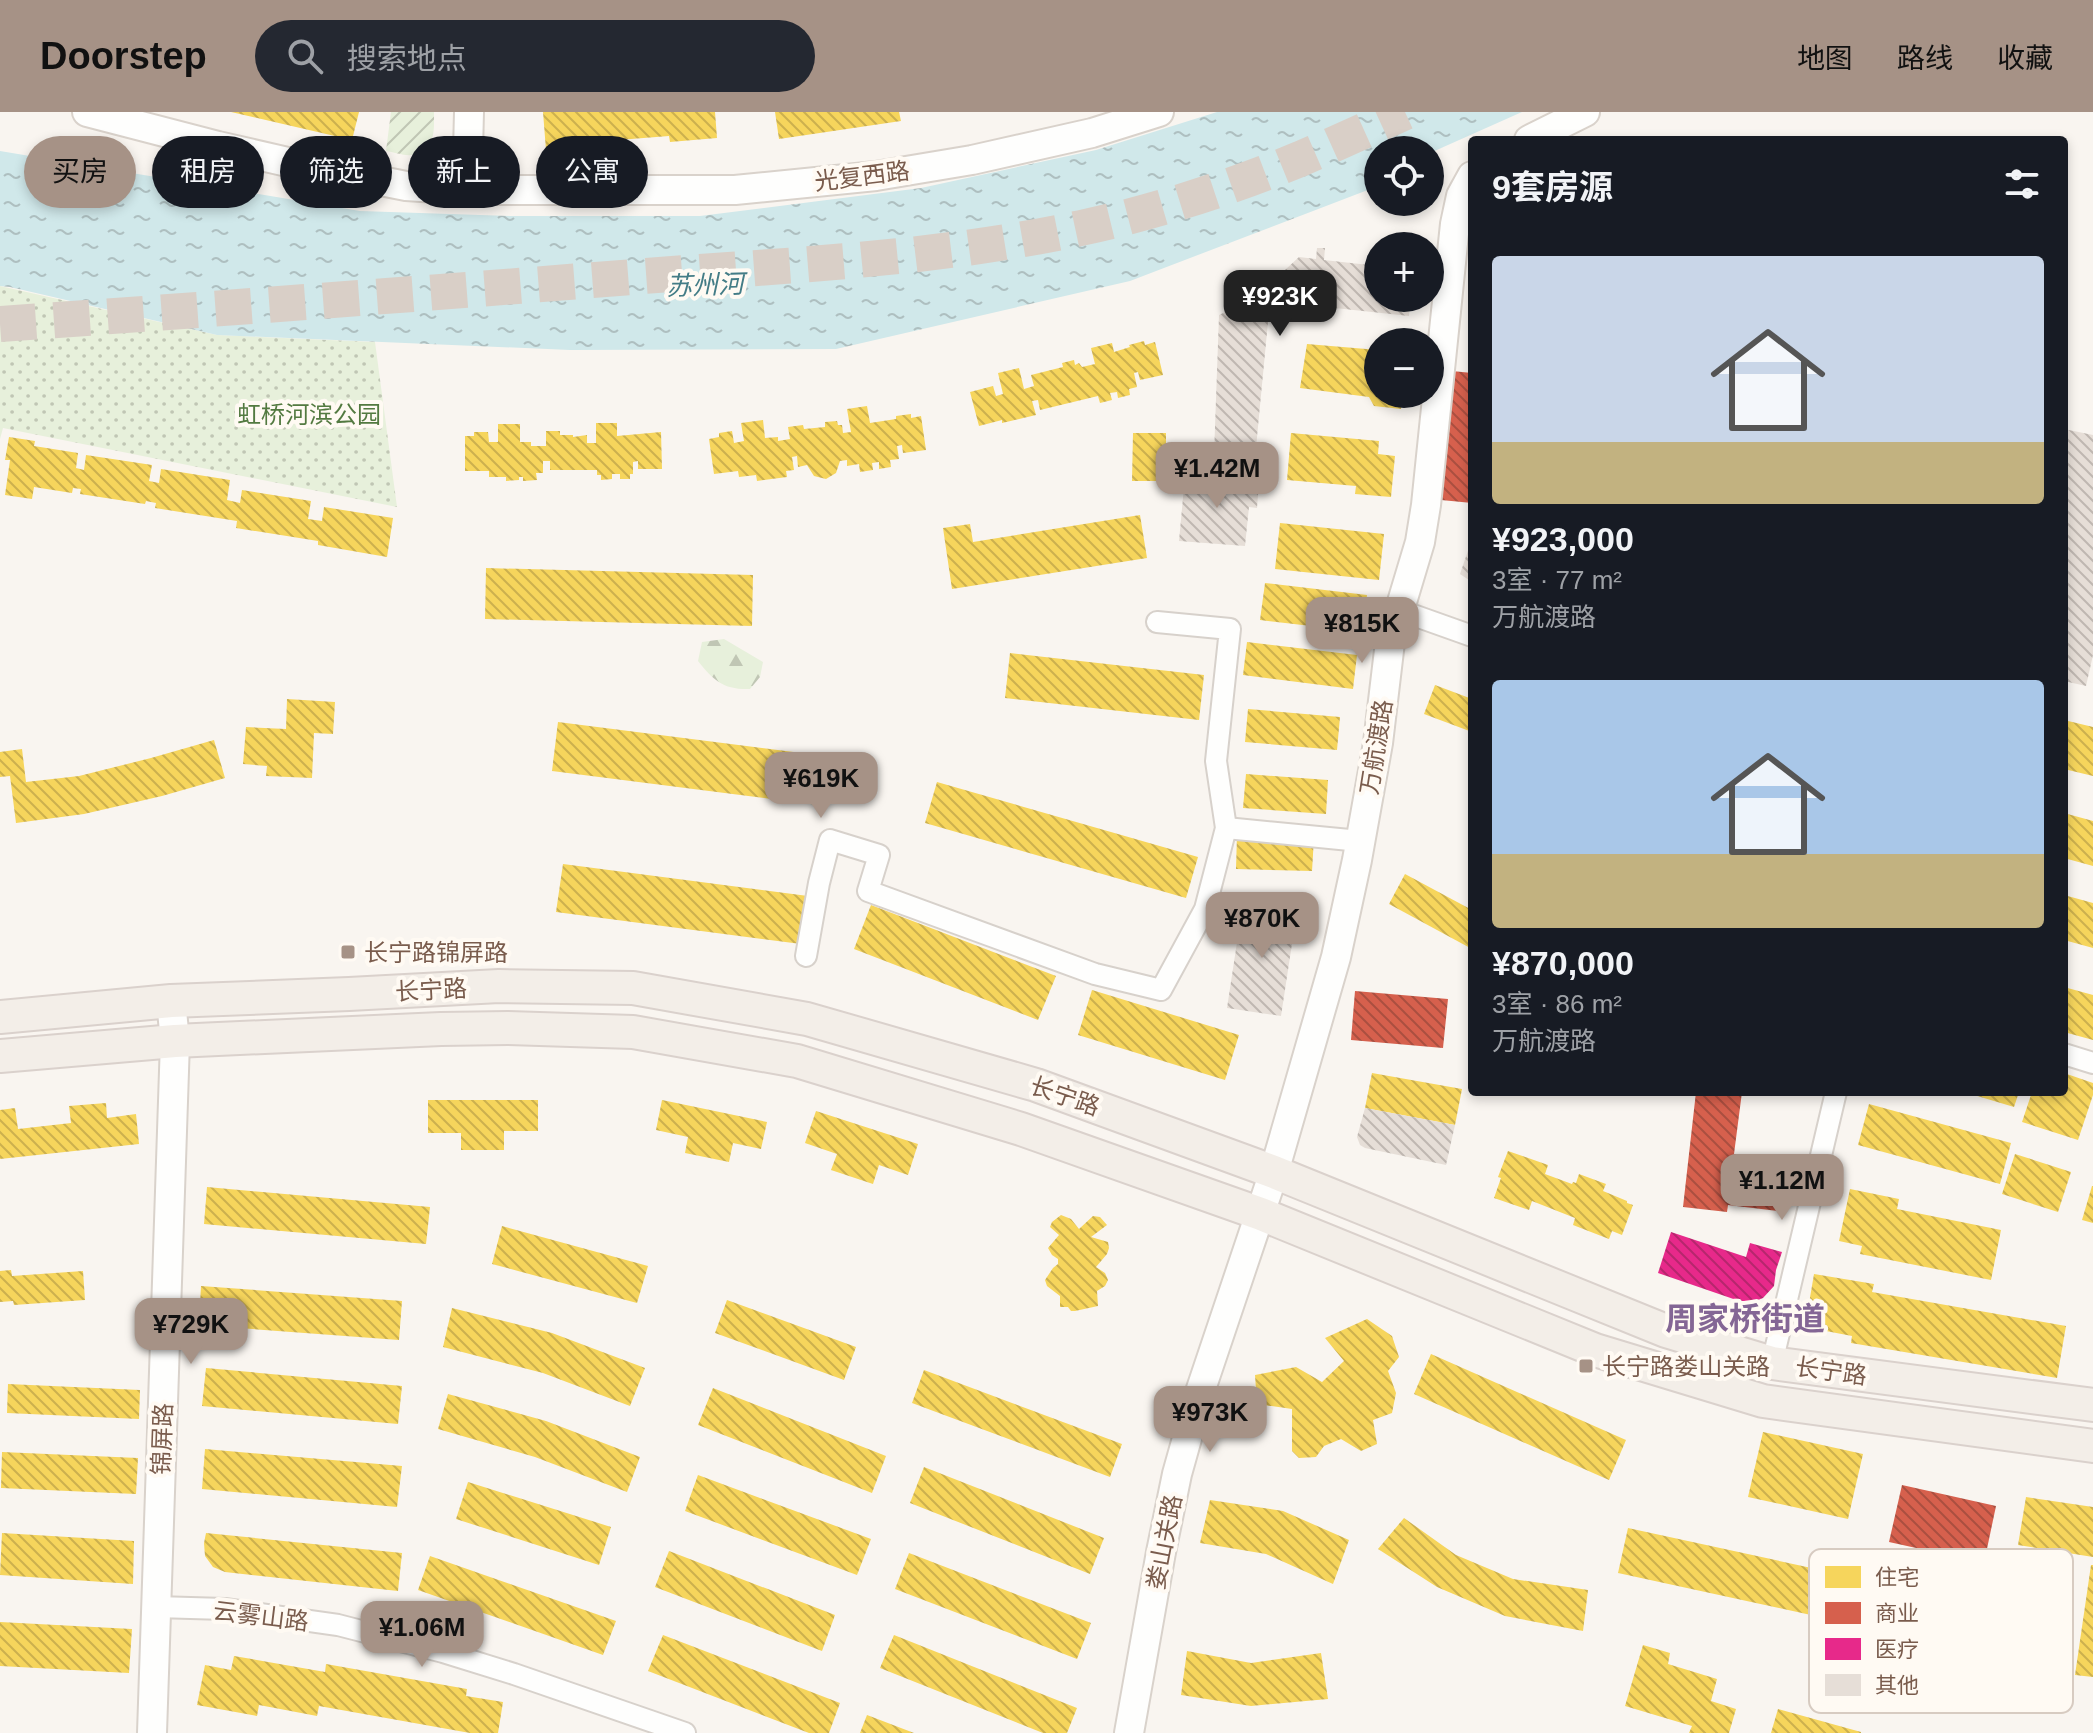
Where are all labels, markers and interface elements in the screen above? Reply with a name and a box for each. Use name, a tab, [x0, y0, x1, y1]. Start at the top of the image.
search box	[255, 20, 815, 92]
icon: search	[283, 34, 327, 78]
text: Doorstep	[40, 35, 207, 77]
text: 搜索地点	[347, 42, 467, 75]
text: 地图	[1797, 43, 1853, 74]
text: 路线	[1897, 43, 1953, 74]
text: 收藏	[1997, 43, 2053, 74]
chip: 买房	[24, 136, 136, 208]
chip: 租房	[152, 136, 264, 208]
chip: 筛选	[280, 136, 392, 208]
chip: 新上	[408, 136, 520, 208]
chip: 公寓	[536, 136, 648, 208]
map controls	[1364, 136, 1444, 408]
button: locate	[1364, 136, 1444, 216]
street label: 光复西路	[813, 157, 911, 195]
icon: filters	[2000, 162, 2044, 206]
text: 9套房源	[1492, 168, 1613, 206]
button: +	[1364, 232, 1444, 312]
water label: 苏州河	[665, 268, 749, 301]
pin: ¥923K	[1224, 270, 1336, 338]
text: ¥923K	[1242, 281, 1318, 311]
icon: home	[1696, 308, 1840, 452]
button: −	[1364, 328, 1444, 408]
park label: 虹桥河滨公园	[237, 401, 381, 428]
pin: ¥1.42M	[1152, 442, 1282, 510]
text: ¥1.42M	[1174, 453, 1260, 483]
text: ¥923,000	[1492, 520, 1634, 558]
text: 3室 · 77 m²	[1492, 565, 1622, 595]
pin: ¥815K	[1306, 597, 1418, 665]
text: 万航渡路	[1492, 602, 1596, 632]
text: ¥815K	[1324, 608, 1400, 638]
street label: 万航渡路	[1355, 697, 1397, 797]
icon: home	[1696, 732, 1840, 876]
pin: ¥619K	[765, 752, 877, 820]
text: ¥619K	[783, 763, 859, 793]
pin: ¥870K	[1206, 892, 1318, 960]
text: ¥870K	[1224, 903, 1300, 933]
place label: 长宁路锦屏路	[364, 939, 508, 966]
marker: 长宁路锦屏路	[339, 943, 357, 961]
text: ¥870,000	[1492, 944, 1634, 982]
street label: 长宁路	[394, 975, 468, 1005]
text: 3室 · 86 m²	[1492, 989, 1622, 1019]
text: 万航渡路	[1492, 1026, 1596, 1056]
street label: 长宁路	[1027, 1072, 1103, 1120]
pin: ¥1.12M	[1717, 1154, 1847, 1222]
text: ¥1.12M	[1739, 1165, 1825, 1195]
pin: ¥729K	[135, 1298, 247, 1366]
district label: 周家桥街道	[1665, 1301, 1825, 1337]
text: ¥729K	[153, 1309, 229, 1339]
place label: 长宁路娄山关路	[1602, 1353, 1770, 1380]
street label: 长宁路	[1793, 1353, 1869, 1389]
marker: 长宁路娄山关路	[1577, 1357, 1595, 1375]
pin: ¥973K	[1154, 1386, 1266, 1454]
text: ¥973K	[1172, 1397, 1248, 1427]
street label: 锦屏路	[147, 1403, 177, 1475]
street label: 娄山关路	[1142, 1492, 1186, 1592]
legend	[1809, 1549, 2073, 1713]
text: 住宅	[1875, 1565, 1919, 1590]
street label: 云雾山路	[212, 1597, 310, 1635]
pin: ¥1.06M	[357, 1601, 487, 1669]
text: 商业	[1875, 1601, 1919, 1626]
text: ¥1.06M	[379, 1612, 465, 1642]
text: 医疗	[1875, 1637, 1919, 1662]
text: 其他	[1875, 1673, 1919, 1698]

